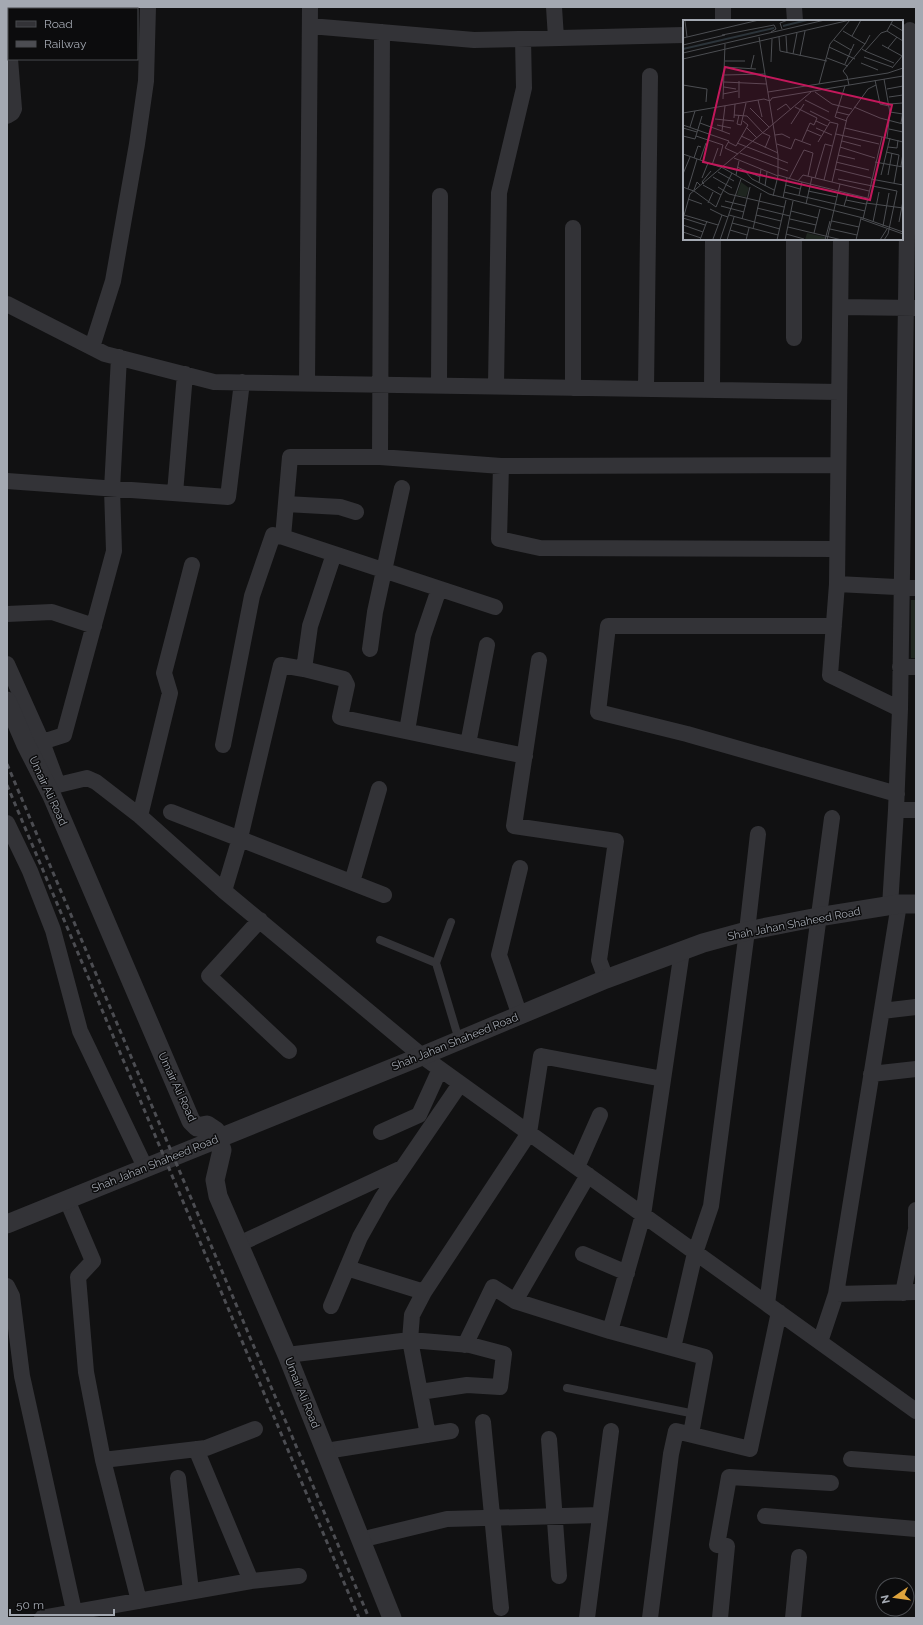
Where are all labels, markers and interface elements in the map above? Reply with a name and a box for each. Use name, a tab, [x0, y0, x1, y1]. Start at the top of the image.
legend	[8, 8, 138, 60]
text: Road	[44, 17, 73, 31]
inset map	[683, 20, 903, 240]
text: Railway	[44, 37, 87, 51]
street label: Umair Ali Road	[26, 754, 70, 828]
street label: Shah Jahan Shaheed Road	[726, 905, 862, 943]
street label: Shah Jahan Shaheed Road	[390, 1011, 520, 1073]
street label: Umair Ali Road	[155, 1050, 199, 1124]
street label: Shah Jahan Shaheed Road	[90, 1133, 220, 1195]
street label: Umair Ali Road	[282, 1356, 322, 1430]
north arrow	[875, 1577, 915, 1617]
scale bar	[10, 1591, 114, 1617]
text: N	[878, 1594, 893, 1605]
text: 50 m	[16, 1598, 44, 1612]

